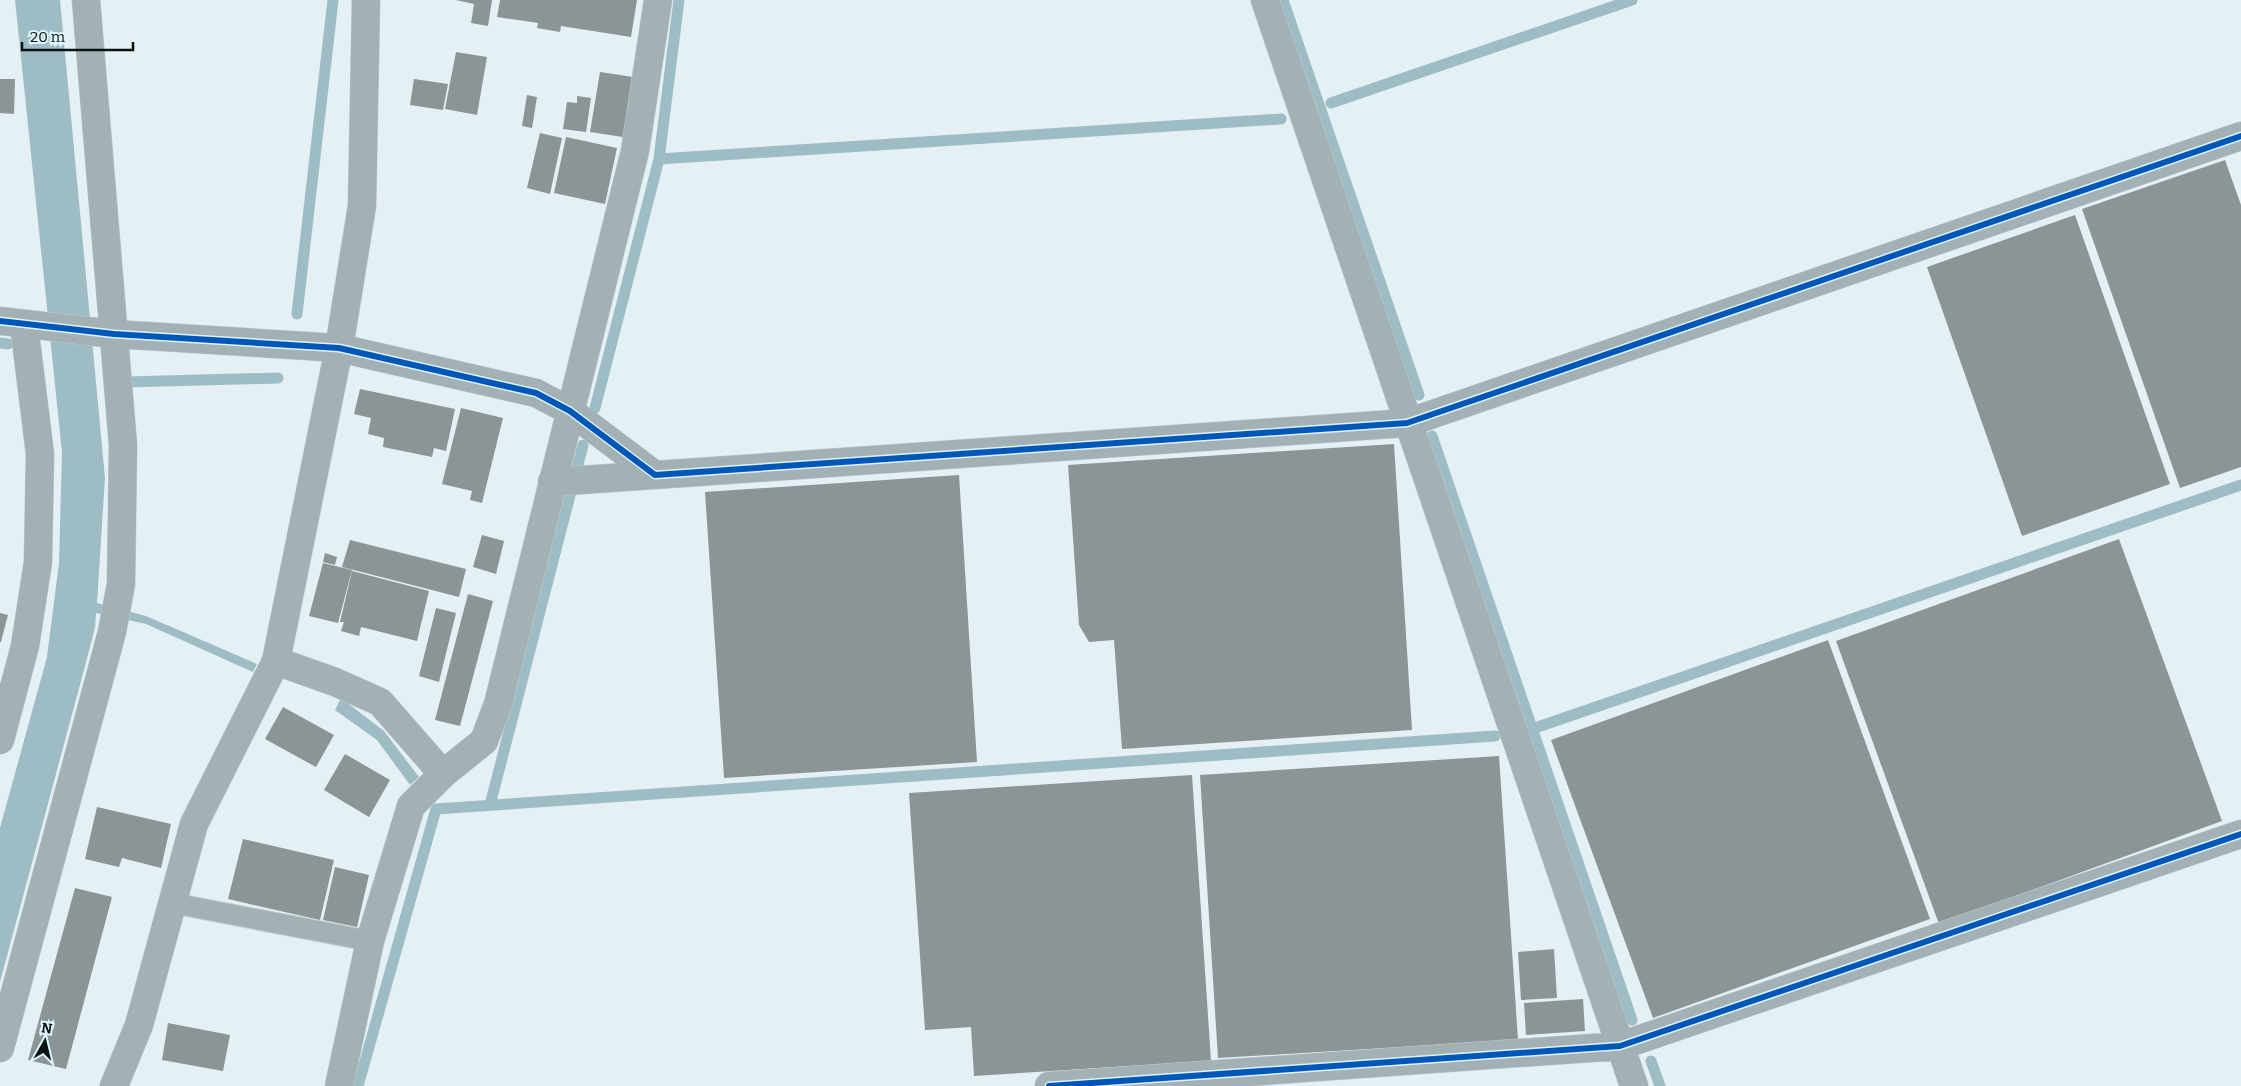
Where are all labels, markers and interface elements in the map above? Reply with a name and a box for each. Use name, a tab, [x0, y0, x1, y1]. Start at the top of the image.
scale bar	[22, 20, 134, 52]
text: 20 m	[30, 28, 66, 46]
north arrow	[20, 1016, 70, 1066]
text: N	[40, 1019, 53, 1038]

